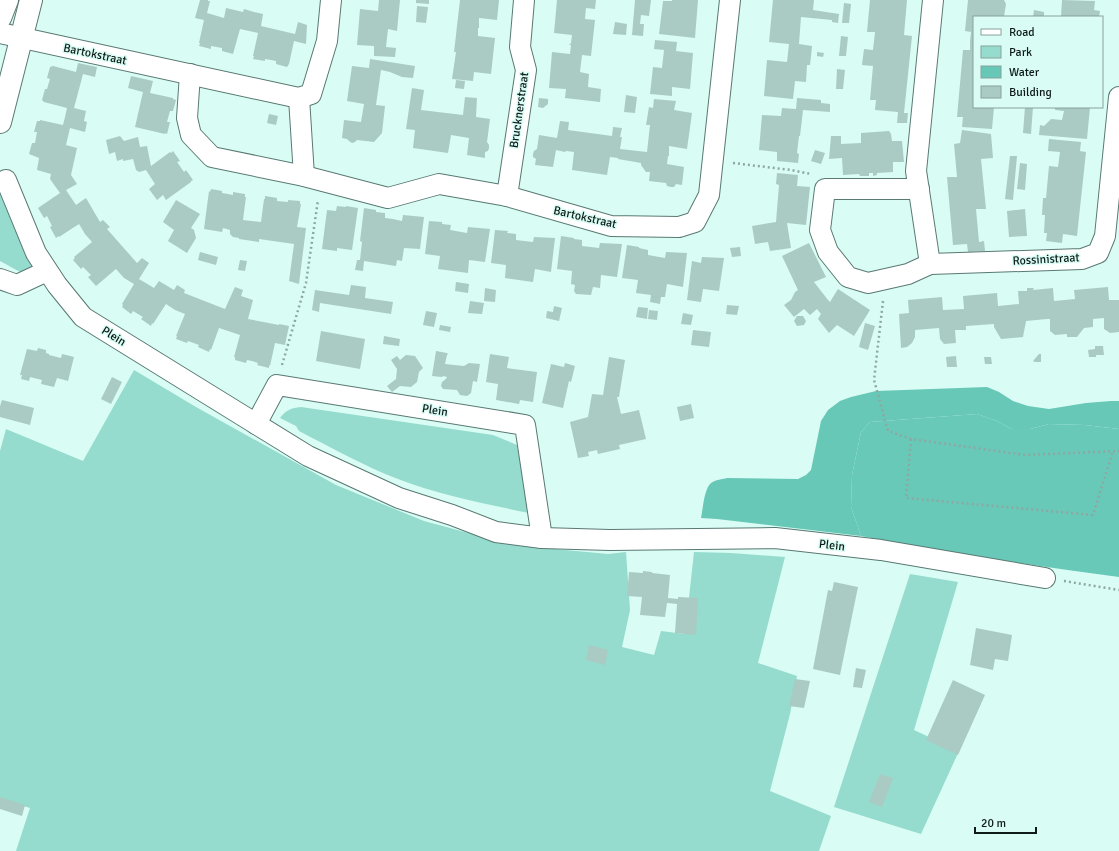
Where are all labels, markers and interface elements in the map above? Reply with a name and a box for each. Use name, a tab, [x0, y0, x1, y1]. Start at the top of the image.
legend	[973, 16, 1103, 108]
text: Road	[1009, 25, 1035, 40]
street label: Bartokstraat	[62, 40, 128, 69]
text: Park	[1009, 45, 1032, 60]
text: Water	[1009, 65, 1040, 80]
street label: Brucknerstraat	[507, 71, 532, 149]
text: Building	[1009, 85, 1052, 100]
street label: Bartokstraat	[552, 203, 618, 232]
street label: Rossinistraat	[1012, 250, 1080, 269]
street label: Plein	[99, 323, 129, 350]
street label: Plein	[421, 401, 449, 420]
street label: Plein	[818, 536, 846, 555]
scale bar	[975, 809, 1036, 835]
text: 20 m	[981, 816, 1006, 831]

